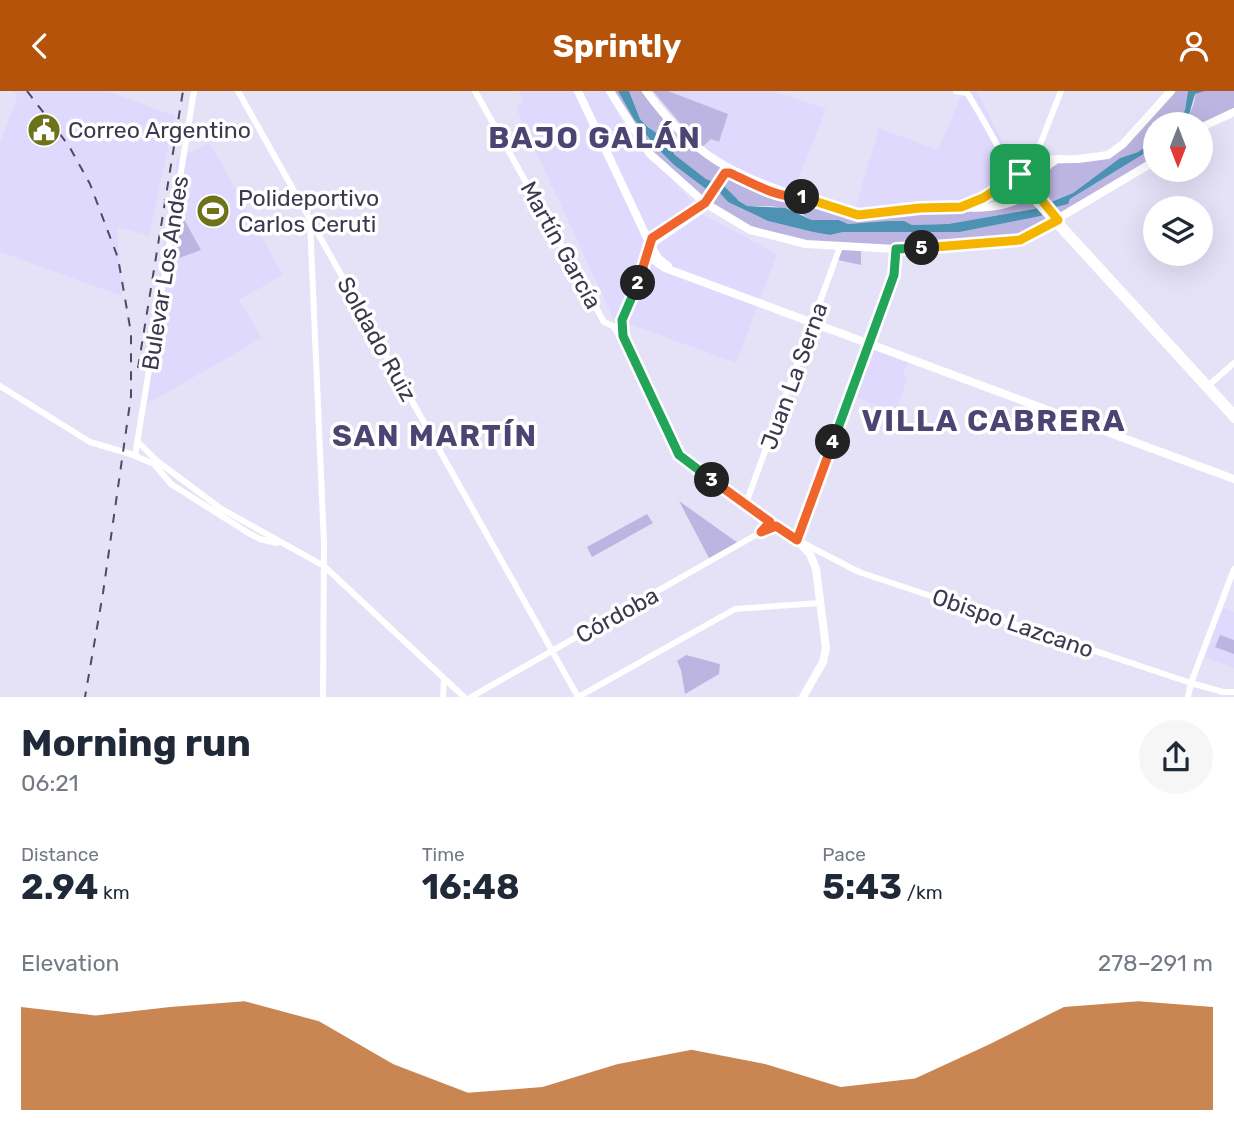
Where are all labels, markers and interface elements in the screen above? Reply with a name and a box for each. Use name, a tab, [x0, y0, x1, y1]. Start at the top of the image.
icon: back	[21, 27, 59, 65]
text: Sprintly	[553, 27, 681, 65]
icon: person	[1175, 27, 1213, 65]
public building icon: Correo Argentino	[25, 111, 63, 149]
north arrow	[1143, 112, 1213, 182]
map controls	[1143, 112, 1213, 266]
place label: Correo Argentino	[68, 116, 251, 144]
district label: BAJO GALÁN	[488, 120, 702, 156]
pin	[990, 144, 1050, 204]
icon: arrive	[1001, 155, 1039, 193]
street label: Bulevar Los Andes	[136, 174, 194, 372]
street label: Martín García	[514, 176, 608, 314]
pin: 1	[784, 179, 820, 215]
place label: Polideportivo Carlos Ceruti	[238, 184, 379, 238]
text: 1	[797, 185, 806, 208]
sports icon: Polideportivo Carlos Ceruti	[194, 192, 232, 230]
button: layers	[1143, 196, 1213, 266]
pin: 5	[904, 231, 940, 265]
text: 5	[915, 236, 928, 259]
pin: 2	[620, 265, 656, 301]
text: 2	[631, 271, 644, 294]
street label: Soldado Ruiz	[331, 272, 423, 406]
street label: Juan La Serna	[754, 299, 834, 453]
district label: VILLA CABRERA	[862, 403, 1126, 439]
district label: SAN MARTÍN	[332, 418, 538, 454]
pin: 4	[816, 425, 850, 459]
text: 4	[826, 430, 839, 453]
pin: 3	[694, 463, 730, 497]
text: 3	[705, 468, 718, 491]
street label: Córdoba	[571, 581, 663, 649]
street label: Obispo Lazcano	[929, 582, 1097, 664]
text: Morning run	[21, 720, 251, 766]
button: share	[1139, 720, 1213, 794]
text: 06:21	[21, 769, 79, 797]
text: Distance	[21, 843, 99, 866]
text: Time	[422, 843, 465, 866]
text: Pace	[822, 843, 866, 866]
text: 2.94	[21, 866, 98, 908]
text: 16:48	[422, 866, 520, 908]
text: 5:43	[822, 866, 902, 908]
text: km	[98, 881, 130, 904]
text: /km	[902, 881, 943, 904]
text: Elevation	[21, 949, 120, 977]
text: 278–291 m	[1098, 949, 1213, 977]

